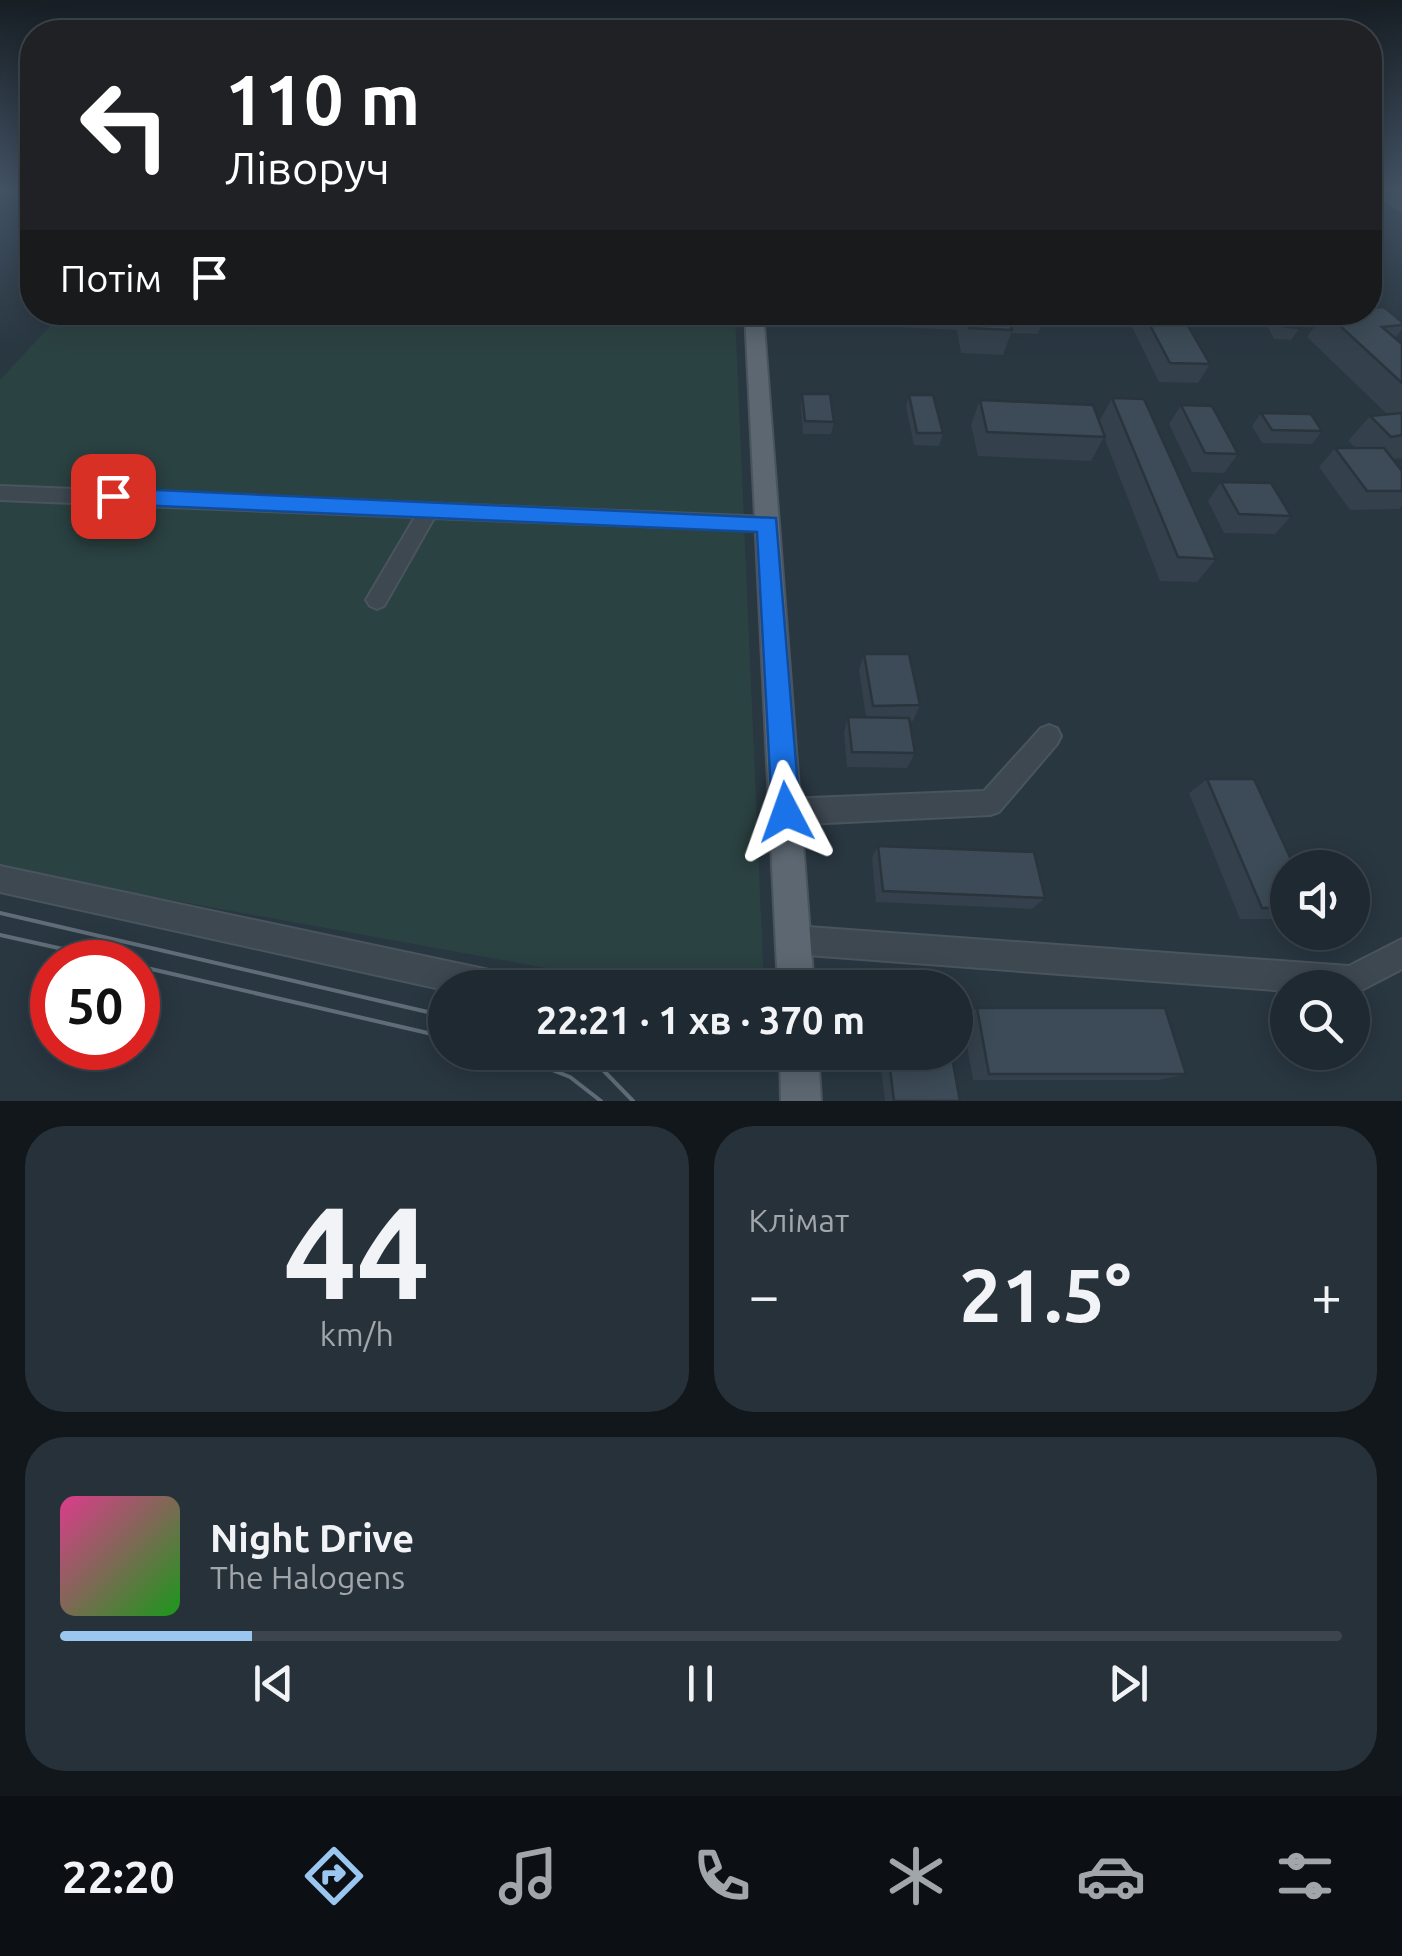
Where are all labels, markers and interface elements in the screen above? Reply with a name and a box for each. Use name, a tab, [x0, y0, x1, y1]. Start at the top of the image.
icon: left	[60, 60, 190, 190]
text: 110 m	[225, 60, 420, 138]
text: Ліворуч	[225, 142, 390, 193]
icon: arrive	[182, 250, 237, 305]
text: Потім	[60, 257, 162, 299]
pin	[71, 454, 156, 539]
icon: arrive	[86, 469, 141, 524]
position arrow	[734, 760, 838, 864]
map controls	[1270, 850, 1370, 1070]
button: sound	[1270, 850, 1370, 950]
speed limit sign: 50	[30, 940, 160, 1070]
button: search	[1270, 970, 1370, 1070]
text: 22:21 · 1 хв · 370 m	[536, 999, 865, 1041]
text: 44	[283, 1178, 430, 1324]
text: Клімат	[749, 1202, 849, 1238]
text: 21.5°	[959, 1252, 1131, 1336]
text: −	[749, 1264, 780, 1325]
text: +	[1311, 1264, 1342, 1325]
text: km/h	[320, 1316, 394, 1352]
text: Night Drive	[210, 1517, 414, 1559]
text: The Halogens	[210, 1559, 405, 1595]
icon: previous	[246, 1656, 301, 1711]
icon: pause	[673, 1656, 728, 1711]
icon: next	[1101, 1656, 1156, 1711]
icon: directions	[299, 1841, 369, 1911]
icon: music	[493, 1841, 563, 1911]
icon: phone	[687, 1841, 757, 1911]
icon: climate	[881, 1841, 951, 1911]
icon: car	[1076, 1841, 1146, 1911]
icon: filters	[1270, 1841, 1340, 1911]
text: 22:20	[62, 1851, 175, 1902]

